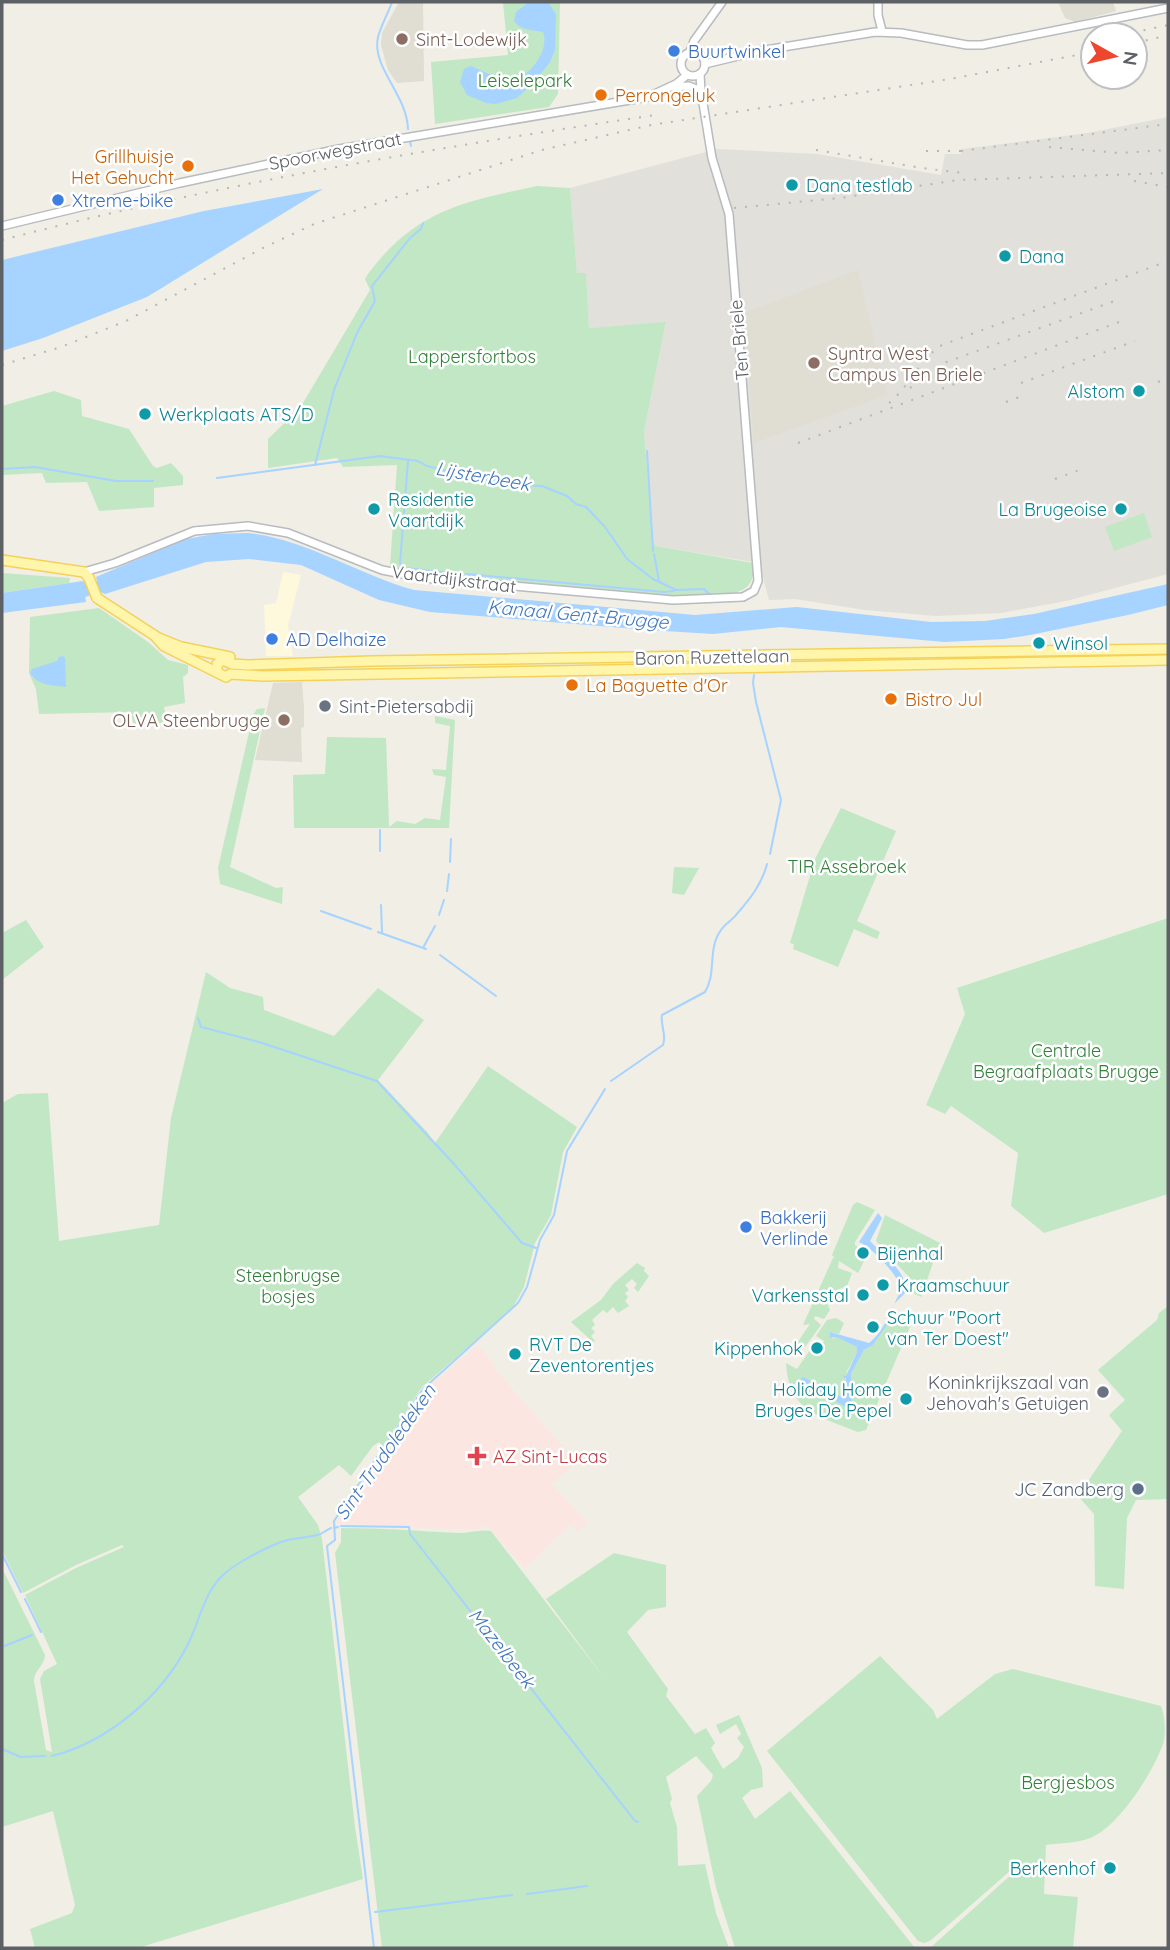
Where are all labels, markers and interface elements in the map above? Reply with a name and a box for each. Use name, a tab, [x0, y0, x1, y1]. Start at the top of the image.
north arrow	[1079, 21, 1149, 91]
place label: Sint-Lodewijk	[416, 28, 527, 51]
marker: Sint-Lodewijk	[394, 31, 410, 47]
place label: Buurtwinkel	[688, 40, 785, 63]
marker: Buurtwinkel	[666, 43, 682, 59]
text: N	[1118, 50, 1144, 67]
park label: Leiselepark	[478, 69, 572, 92]
place label: Perrongeluk	[615, 84, 715, 107]
marker: Perrongeluk	[593, 87, 609, 103]
street label: Spoorwegstraat	[267, 127, 403, 175]
place label: Grillhuisje Het Gehucht	[71, 145, 174, 189]
marker: Grillhuisje Het Gehucht	[180, 158, 196, 174]
place label: Dana testlab	[806, 174, 913, 197]
marker: Dana testlab	[784, 177, 800, 193]
place label: Xtreme-bike	[72, 189, 173, 212]
marker: Xtreme-bike	[50, 192, 66, 208]
place label: Dana	[1019, 245, 1064, 268]
marker: Dana	[997, 248, 1013, 264]
street label: Ten Briele	[724, 299, 754, 381]
place label: Syntra West Campus Ten Briele	[828, 342, 983, 386]
park label: Lappersfortbos	[408, 345, 536, 368]
marker: Syntra West Campus Ten Briele	[806, 355, 822, 371]
place label: Alstom	[1067, 380, 1125, 403]
marker: Alstom	[1131, 383, 1147, 399]
place label: Werkplaats ATS/D	[159, 403, 314, 426]
marker: Werkplaats ATS/D	[137, 406, 153, 422]
water label: Lijsterbeek	[434, 456, 534, 496]
place label: Residentie Vaartdijk	[388, 488, 474, 532]
place label: La Brugeoise	[999, 498, 1107, 521]
marker: Residentie Vaartdijk	[366, 501, 382, 517]
marker: La Brugeoise	[1113, 501, 1129, 517]
street label: Vaartdijkstraat	[390, 560, 518, 598]
water label: Kanaal Gent-Brugge	[487, 594, 671, 634]
place label: AD Delhaize	[286, 628, 387, 651]
marker: AD Delhaize	[264, 631, 280, 647]
place label: Winsol	[1053, 632, 1108, 655]
marker: Winsol	[1031, 635, 1047, 651]
street label: Baron Ruzettelaan	[634, 644, 790, 670]
place label: La Baguette d'Or	[586, 674, 728, 697]
marker: La Baguette d'Or	[564, 677, 580, 693]
place label: Bistro Jul	[905, 688, 982, 711]
marker: Bistro Jul	[883, 691, 899, 707]
place label: Sint-Pietersabdij	[339, 695, 474, 718]
marker: Sint-Pietersabdij	[317, 698, 333, 714]
place label: OLVA Steenbrugge	[113, 709, 270, 732]
marker: OLVA Steenbrugge	[276, 712, 292, 728]
park label: TIR Assebroek	[787, 855, 907, 878]
park label: Centrale Begraafplaats Brugge	[973, 1039, 1159, 1083]
place label: Bakkerij Verlinde	[760, 1206, 828, 1250]
marker: Bakkerij Verlinde	[738, 1219, 754, 1235]
place label: Bijenhal	[877, 1242, 943, 1265]
marker: Bijenhal	[855, 1245, 871, 1261]
park label: Steenbrugse bosjes	[236, 1264, 340, 1308]
place label: Kraamschuur	[897, 1274, 1010, 1297]
marker: Kraamschuur	[875, 1277, 891, 1293]
place label: Varkensstal	[752, 1284, 849, 1307]
marker: Varkensstal	[855, 1287, 871, 1303]
place label: Schuur "Poort van Ter Doest"	[887, 1306, 1009, 1350]
marker: Schuur "Poort van Ter Doest"	[865, 1319, 881, 1335]
place label: RVT De Zeventorentjes	[529, 1333, 654, 1377]
place label: Kippenhok	[714, 1337, 803, 1360]
marker: Kippenhok	[809, 1340, 825, 1356]
marker: RVT De Zeventorentjes	[507, 1346, 523, 1362]
place label: Koninkrijkszaal van Jehovah's Getuigen	[926, 1371, 1089, 1415]
place label: Holiday Home Bruges De Pepel	[755, 1378, 892, 1422]
water label: Sint-Trudoledeken	[329, 1379, 441, 1524]
marker: Koninkrijkszaal van Jehovah's Getuigen	[1095, 1384, 1111, 1400]
marker: Holiday Home Bruges De Pepel	[898, 1391, 914, 1407]
place label: AZ Sint-Lucas	[493, 1445, 607, 1468]
marker: AZ Sint-Lucas	[467, 1446, 487, 1466]
place label: JC Zandberg	[1014, 1478, 1124, 1501]
marker: JC Zandberg	[1130, 1481, 1146, 1497]
water label: Mazelbeek	[463, 1603, 542, 1694]
park label: Bergjesbos	[1021, 1771, 1115, 1794]
place label: Berkenhof	[1010, 1857, 1097, 1880]
marker: Berkenhof	[1102, 1860, 1118, 1876]

